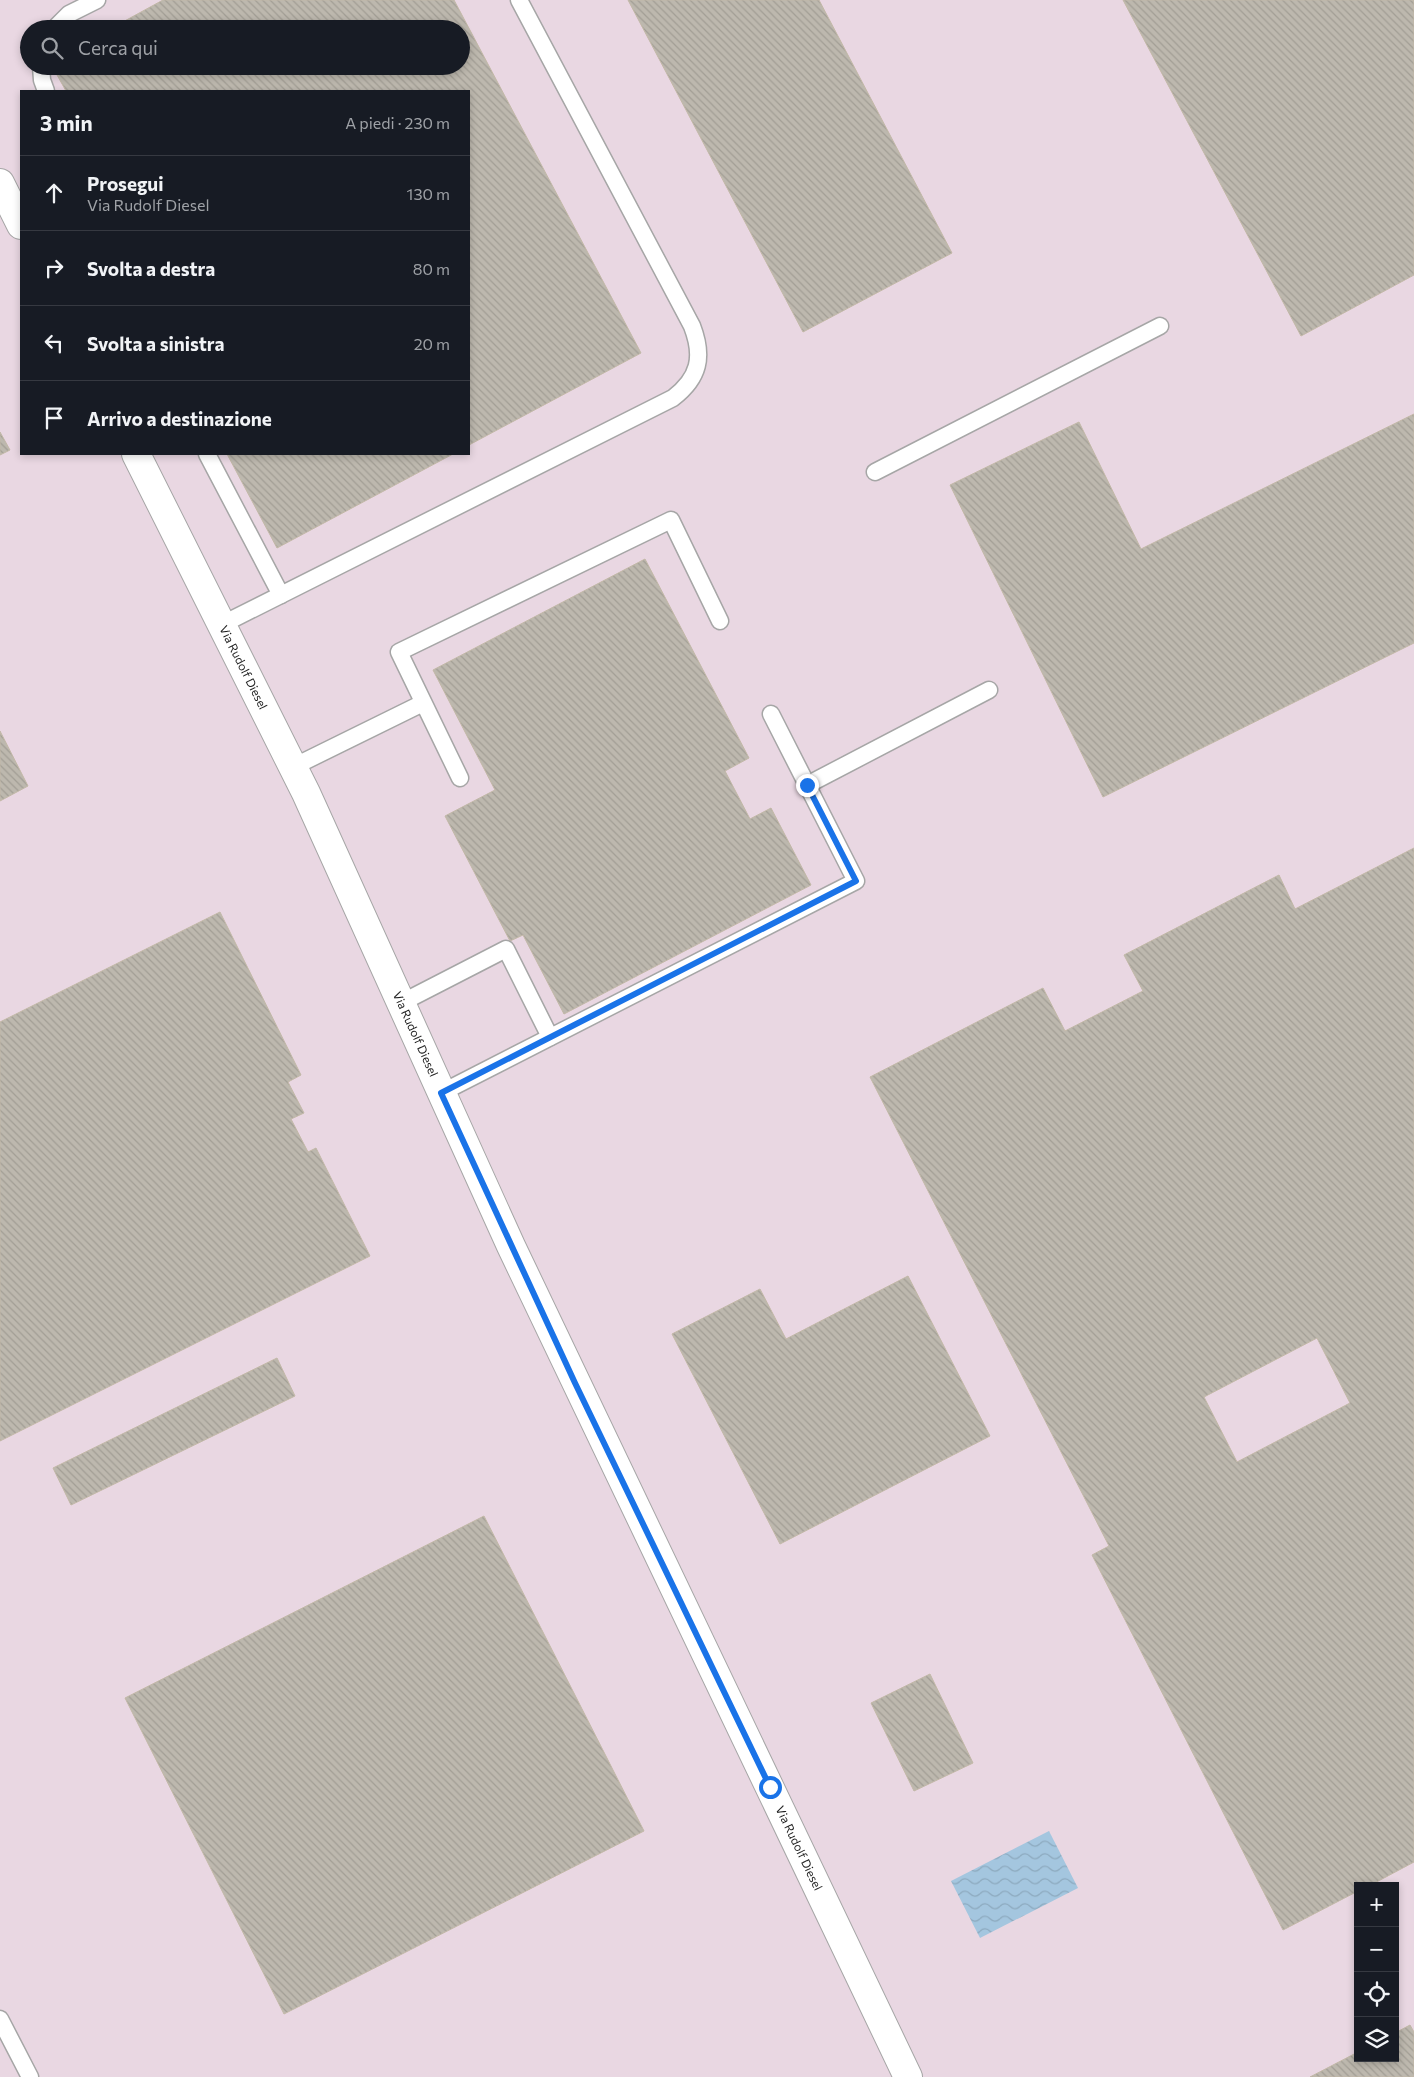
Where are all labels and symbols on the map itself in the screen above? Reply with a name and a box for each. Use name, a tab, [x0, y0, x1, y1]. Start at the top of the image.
street label: Via Rudolf Diesel	[217, 623, 271, 711]
route end	[796, 774, 819, 797]
street label: Via Rudolf Diesel	[391, 989, 441, 1079]
route start	[759, 1776, 782, 1799]
street label: Via Rudolf Diesel	[774, 1803, 826, 1892]

